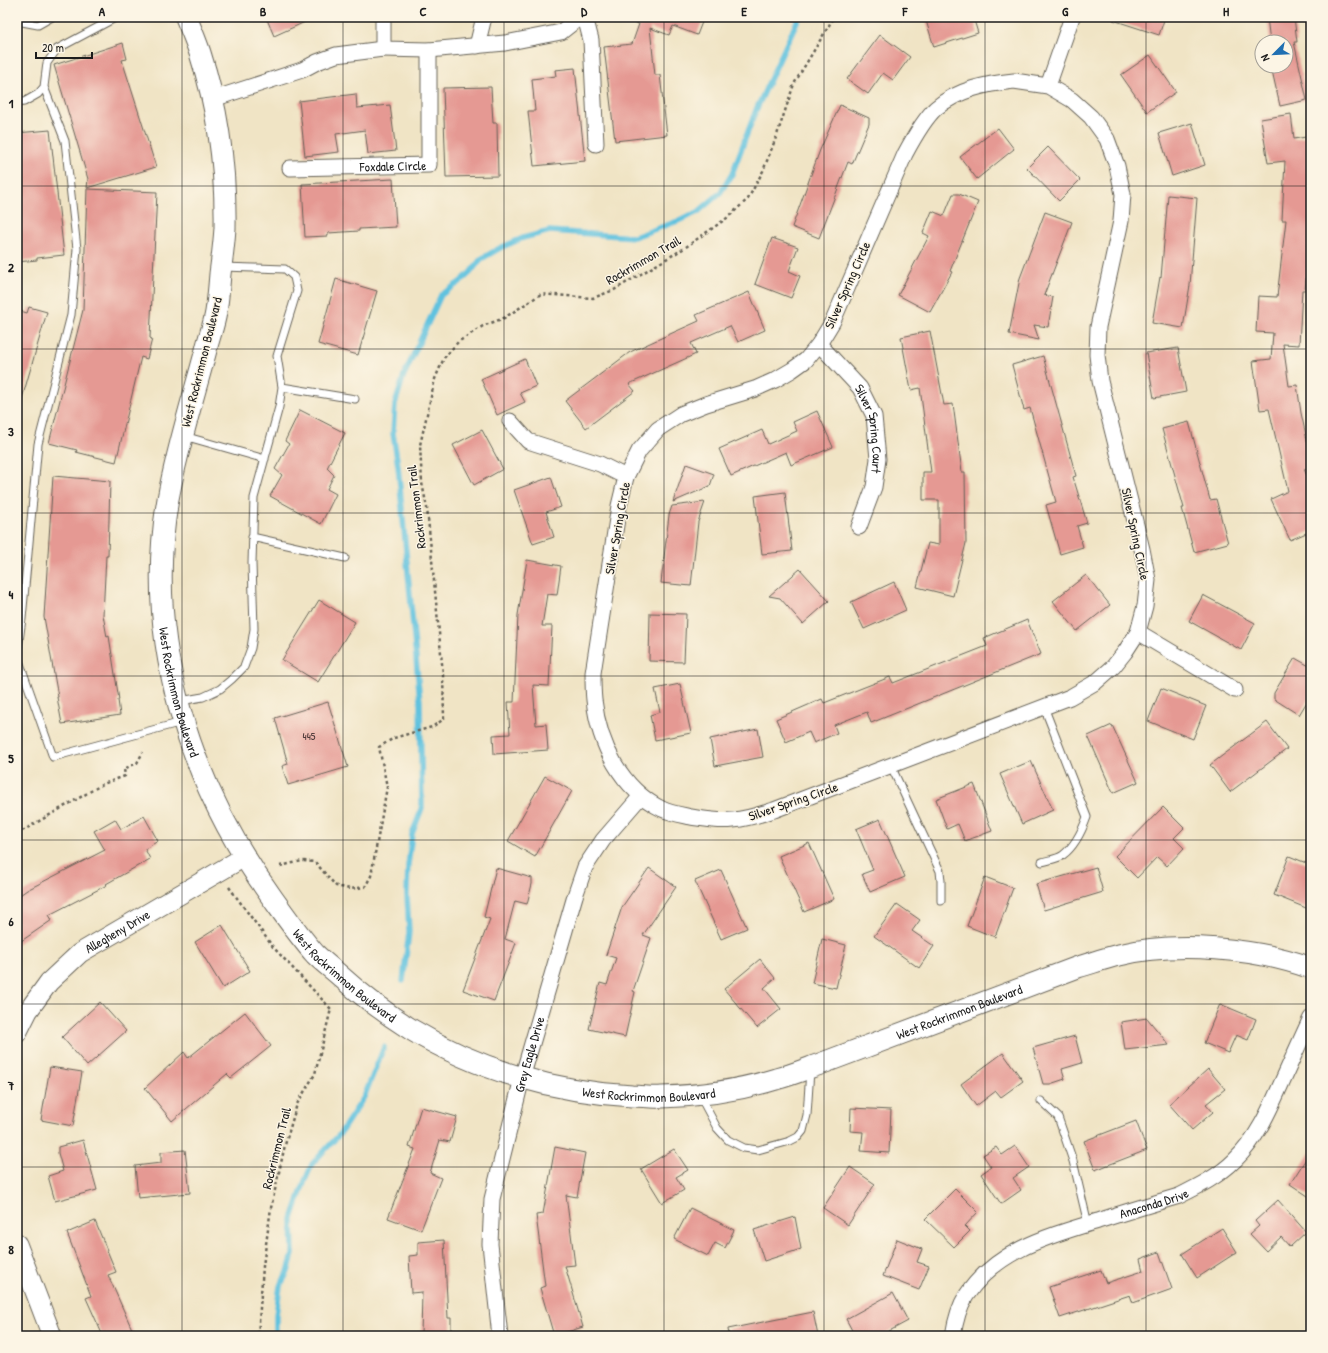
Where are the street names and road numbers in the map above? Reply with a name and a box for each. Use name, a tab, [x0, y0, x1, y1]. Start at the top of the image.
street label: Foxdale Circle	[359, 156, 426, 176]
street label: Rockrimmon Trail	[602, 231, 684, 289]
street label: Silver Spring Circle	[820, 239, 874, 331]
street label: West Rockrimmon Boulevard	[176, 295, 226, 429]
street label: Silver Spring Court	[851, 380, 887, 475]
street label: Rockrimmon Trail	[402, 464, 430, 550]
street label: Silver Spring Circle	[600, 480, 634, 576]
street label: Silver Spring Circle	[1117, 486, 1155, 582]
street label: West Rockrimmon Boulevard	[155, 626, 204, 759]
street label: Silver Spring Circle	[746, 777, 840, 825]
street label: Allegheny Drive	[81, 905, 153, 957]
street label: West Rockrimmon Boulevard	[289, 925, 400, 1026]
street label: West Rockrimmon Boulevard	[894, 980, 1025, 1044]
street label: Grey Eagle Drive	[510, 1014, 548, 1094]
street label: West Rockrimmon Boulevard	[581, 1082, 716, 1106]
street label: Rockrimmon Trail	[257, 1105, 295, 1191]
street label: Anaconda Drive	[1117, 1184, 1191, 1223]

